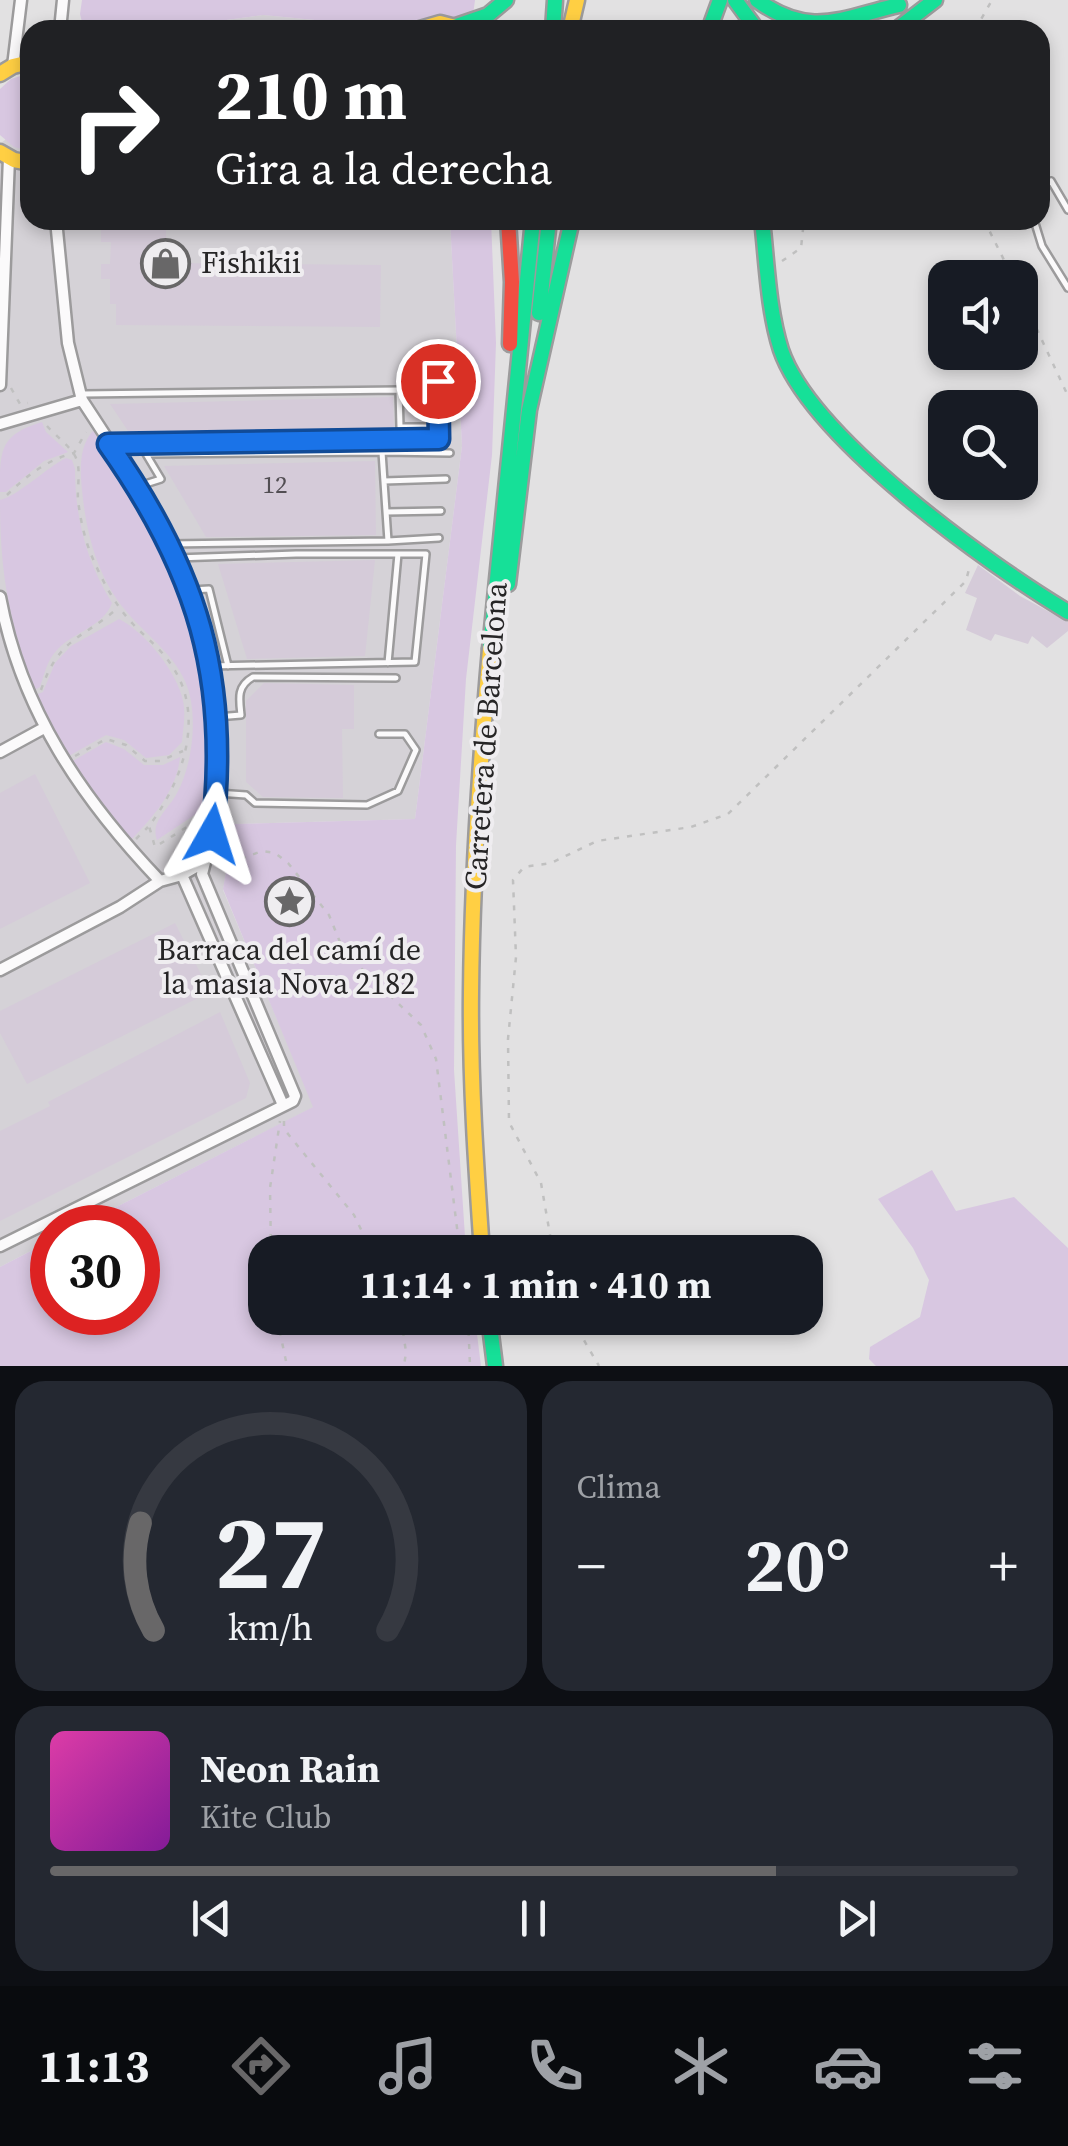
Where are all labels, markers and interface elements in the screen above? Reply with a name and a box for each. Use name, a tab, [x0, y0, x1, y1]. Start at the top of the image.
text: 210 m	[215, 46, 407, 142]
icon: right	[50, 60, 180, 190]
text: Gira a la derecha	[215, 137, 552, 199]
shop icon: Fishikii	[140, 237, 192, 289]
place label: Fishikii	[201, 242, 301, 283]
map controls	[928, 260, 1038, 500]
button: sound	[928, 260, 1038, 370]
pin	[396, 339, 481, 424]
icon: arrive	[411, 354, 466, 409]
button: search	[928, 390, 1038, 500]
house number: 12	[262, 467, 288, 501]
street label: Carretera de Barcelona	[454, 580, 517, 891]
position arrow	[160, 782, 264, 886]
place icon: Barraca del camí de la masia Nova 2182	[263, 875, 315, 927]
place label: Barraca del camí de la masia Nova 2182	[157, 929, 421, 1004]
speed limit sign: 30	[30, 1205, 160, 1335]
text: 11:14 · 1 min · 410 m	[359, 1259, 712, 1311]
text: Clima	[577, 1465, 661, 1509]
text: 27	[214, 1480, 327, 1623]
text: 20°	[744, 1513, 850, 1616]
text: −	[577, 1528, 606, 1603]
text: +	[989, 1528, 1018, 1603]
text: km/h	[228, 1603, 313, 1652]
text: Neon Rain	[200, 1743, 380, 1795]
text: Kite Club	[200, 1795, 332, 1839]
icon: previous	[184, 1891, 239, 1946]
icon: pause	[506, 1891, 561, 1946]
icon: next	[829, 1891, 884, 1946]
icon: directions	[226, 2031, 296, 2101]
icon: music	[373, 2031, 443, 2101]
icon: phone	[520, 2031, 590, 2101]
icon: climate	[666, 2031, 736, 2101]
icon: car	[813, 2031, 883, 2101]
icon: filters	[960, 2031, 1030, 2101]
text: 11:13	[38, 2035, 149, 2097]

